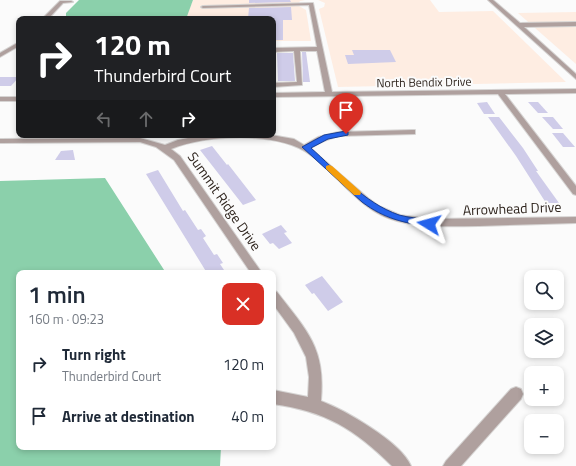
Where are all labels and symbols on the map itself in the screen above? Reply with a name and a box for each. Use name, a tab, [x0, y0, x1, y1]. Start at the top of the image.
street label: North Bendix Drive	[376, 72, 472, 92]
pin	[329, 93, 363, 134]
street label: Summit Ridge Drive	[183, 147, 267, 255]
street label: Arrowhead Drive	[462, 196, 562, 220]
position arrow	[408, 203, 450, 245]

